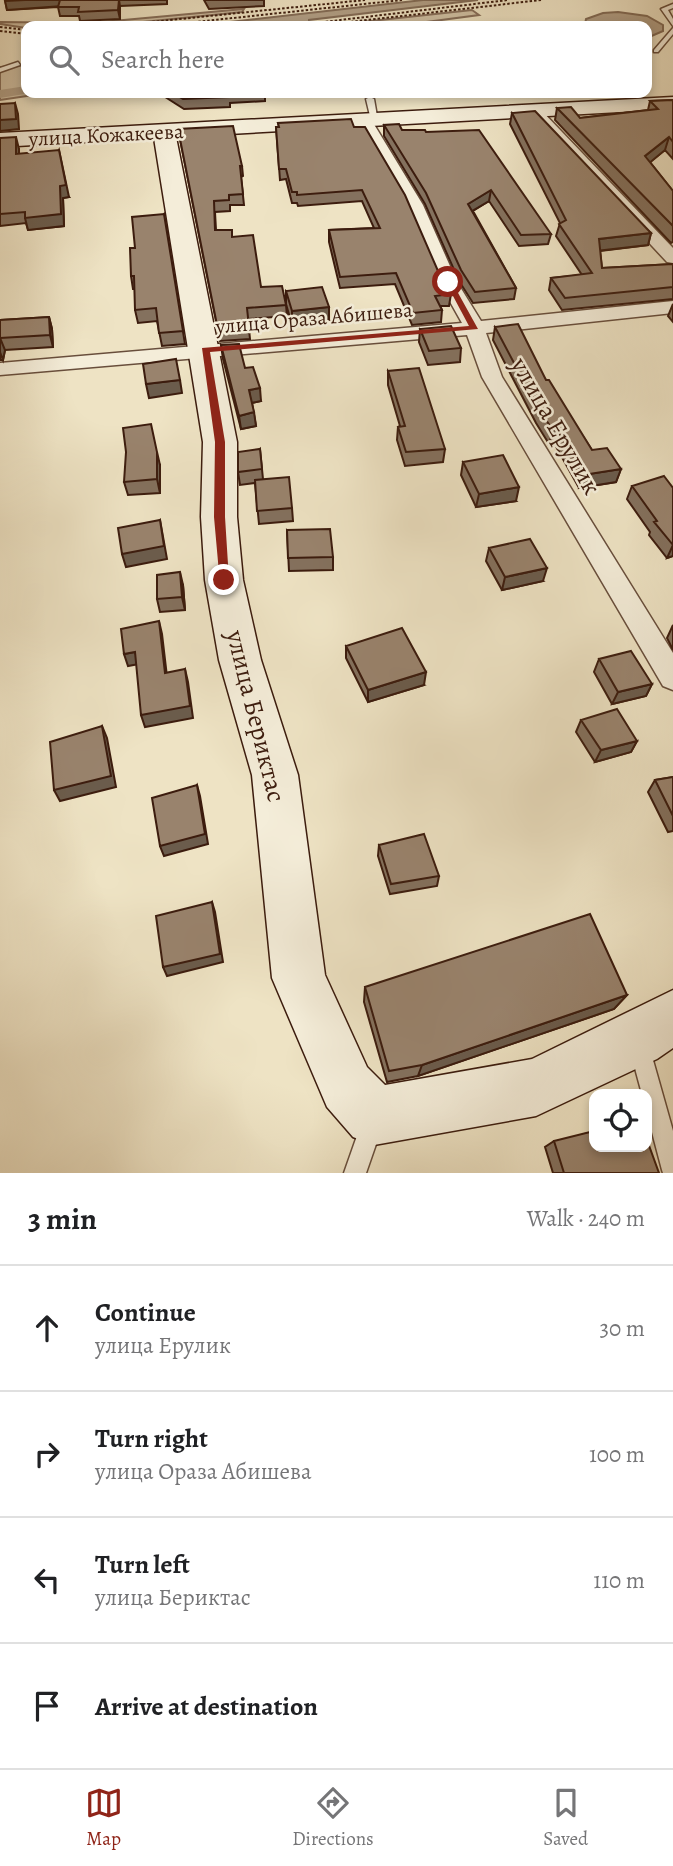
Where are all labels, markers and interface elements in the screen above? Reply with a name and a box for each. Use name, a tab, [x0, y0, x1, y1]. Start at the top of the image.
search box	[21, 21, 652, 98]
icon: search	[45, 41, 83, 79]
text: Search here	[101, 42, 225, 77]
street label: улица Кожакеева	[27, 117, 184, 153]
route start	[432, 266, 463, 297]
street label: улица Ораза Абишева	[213, 295, 414, 341]
street label: улица Ерулик	[502, 350, 610, 501]
route end	[208, 564, 239, 595]
street label: улица Бериктас	[217, 625, 294, 806]
map controls	[589, 1089, 652, 1152]
button: locate	[589, 1089, 652, 1152]
text: 3 min	[28, 1199, 97, 1239]
text: Walk · 240 m	[527, 1203, 645, 1234]
text: Continue	[95, 1295, 196, 1330]
icon: ahead	[28, 1309, 66, 1347]
text: 30 m	[599, 1313, 645, 1344]
text: улица Ерулик	[95, 1330, 231, 1361]
text: Turn right	[95, 1421, 208, 1456]
icon: right	[28, 1435, 66, 1473]
text: 100 m	[589, 1439, 645, 1470]
text: улица Ораза Абишева	[95, 1456, 312, 1487]
text: Turn left	[95, 1547, 190, 1582]
icon: left	[28, 1561, 66, 1599]
text: 110 m	[593, 1565, 645, 1596]
text: улица Бериктас	[95, 1582, 251, 1613]
icon: arrive	[28, 1687, 66, 1725]
text: Arrive at destination	[95, 1689, 318, 1724]
tab: Map	[85, 1784, 123, 1852]
tab: Directions	[292, 1784, 374, 1852]
tab: Saved	[543, 1784, 588, 1852]

